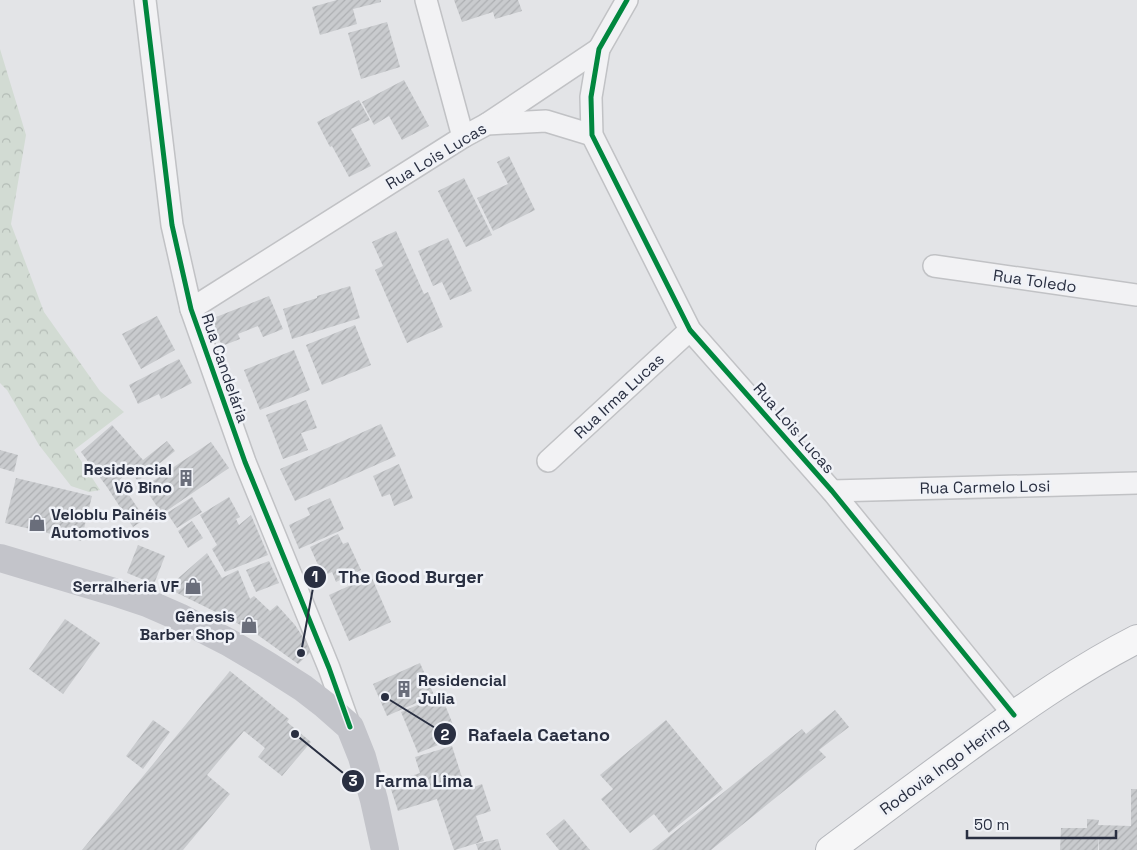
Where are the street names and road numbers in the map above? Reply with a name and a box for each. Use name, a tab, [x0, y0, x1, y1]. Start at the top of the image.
street label: Rua Lois Lucas	[382, 118, 490, 194]
street label: Rua Toledo	[992, 265, 1078, 297]
street label: Rua Candelária	[196, 310, 254, 426]
street label: Rua Irma Lucas	[569, 349, 669, 443]
street label: Rua Lois Lucas	[749, 378, 839, 478]
street label: Rua Carmelo Losi	[919, 475, 1051, 499]
street label: Rodovia Ingo Hering	[876, 712, 1012, 820]

